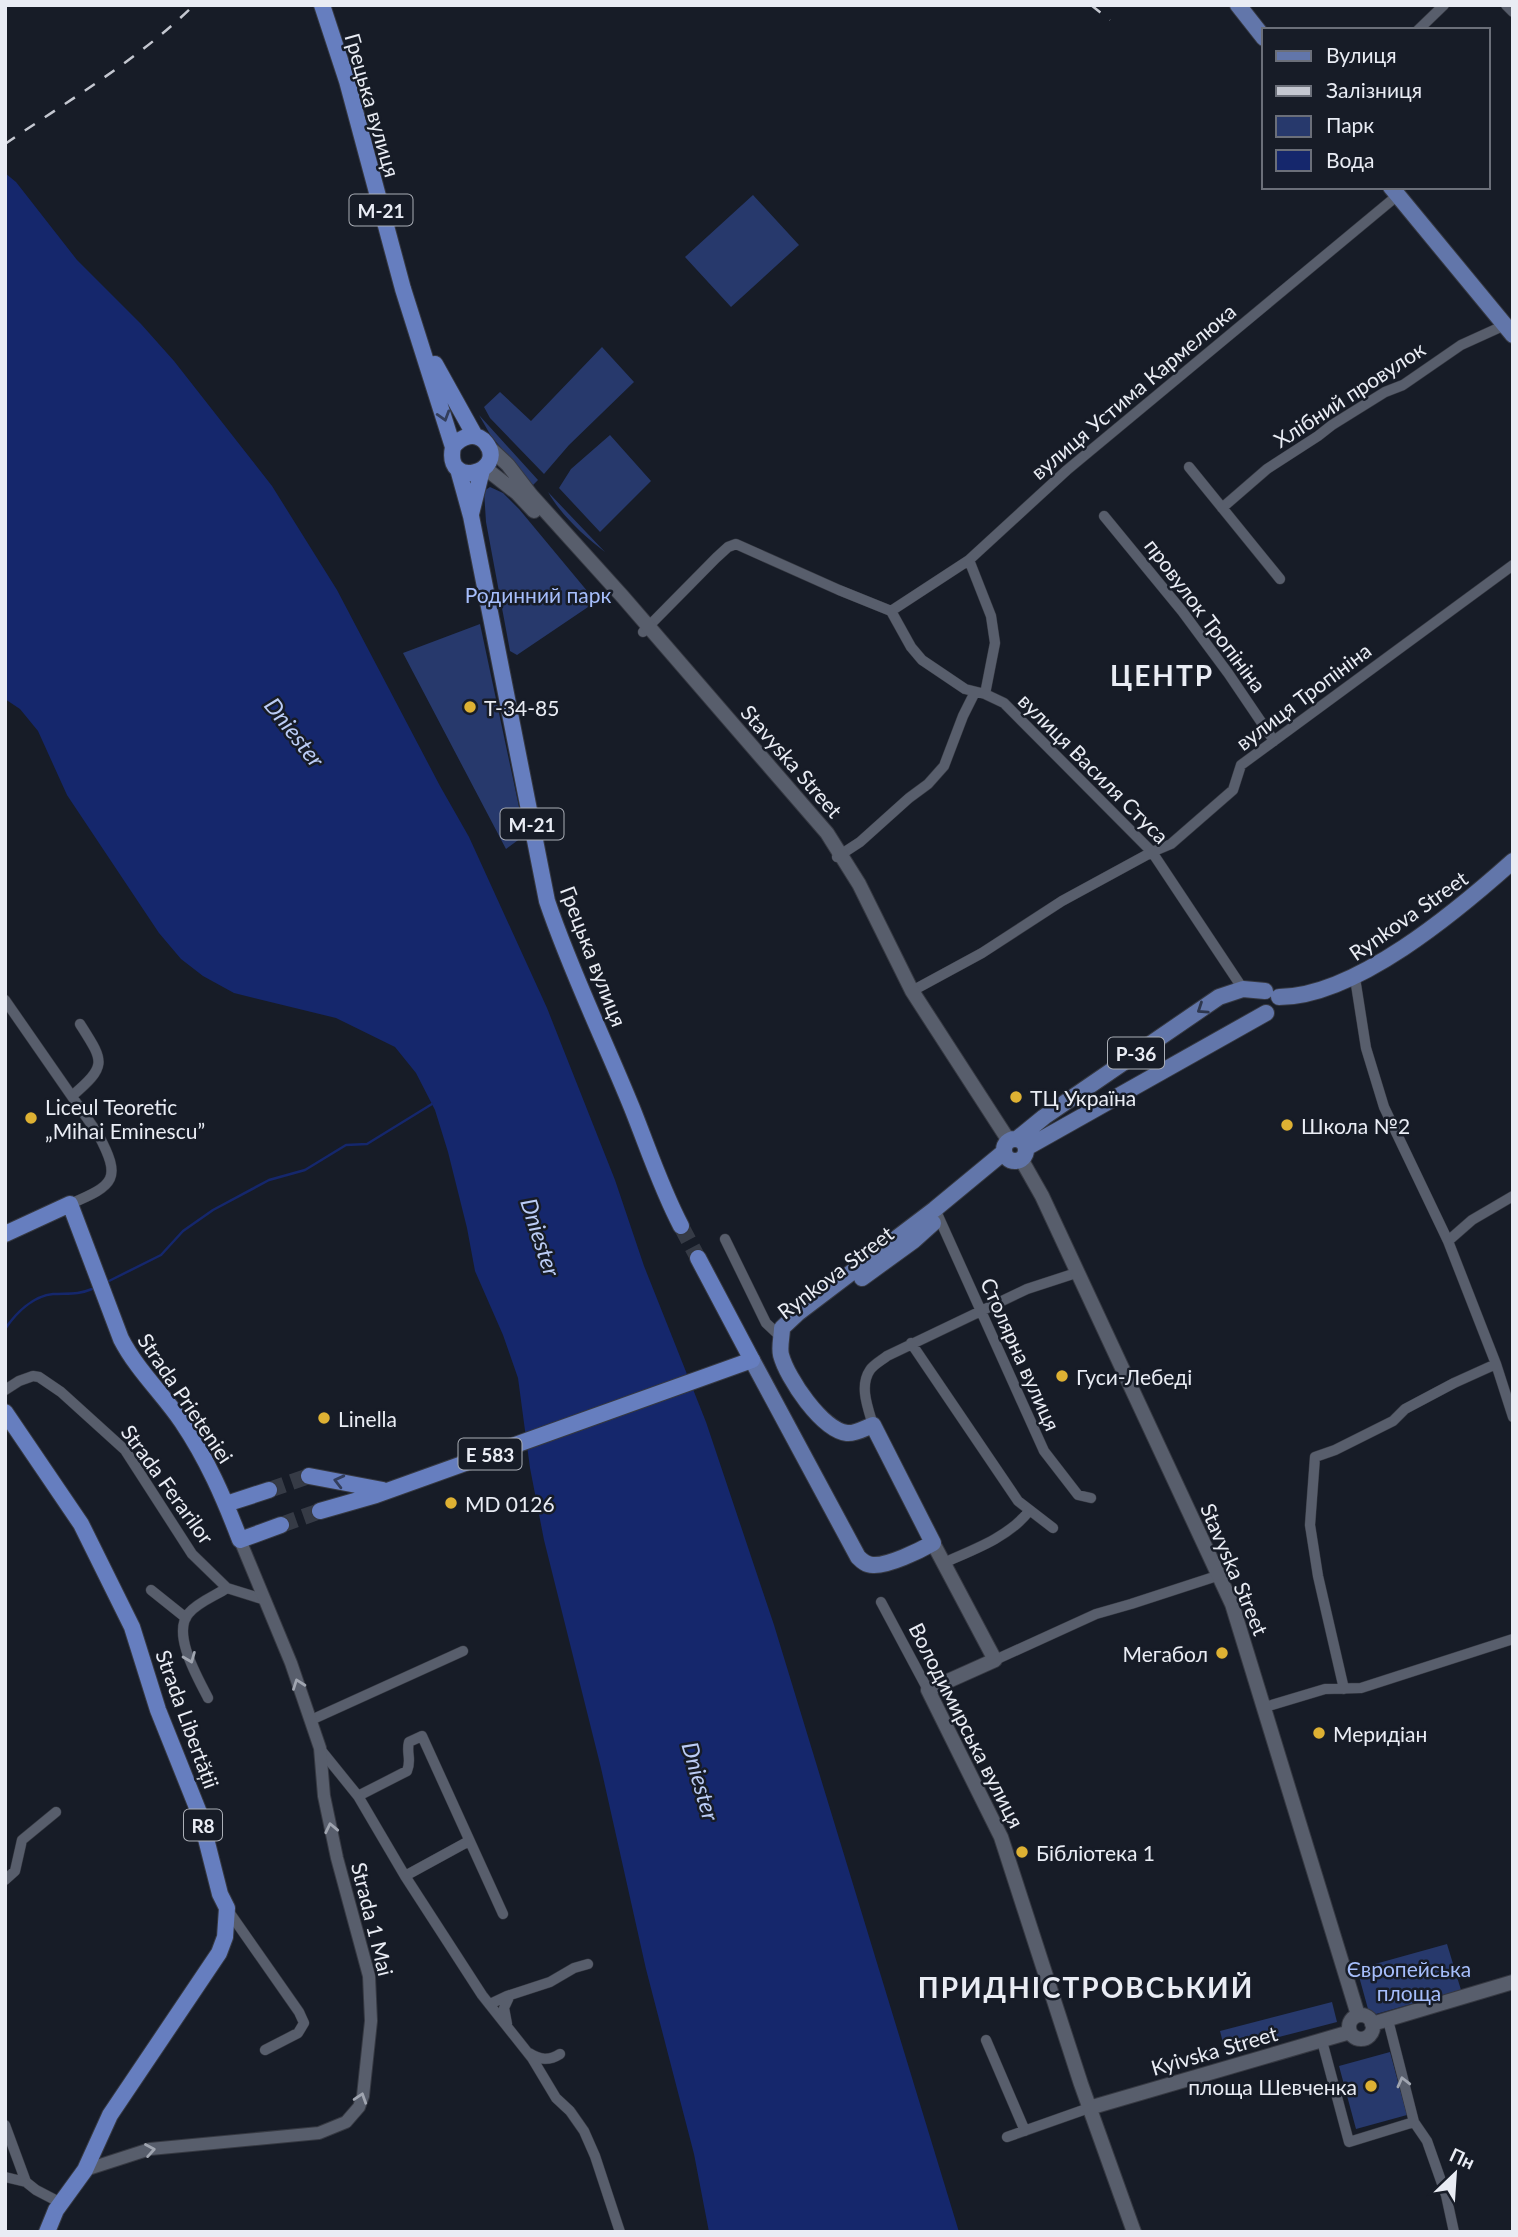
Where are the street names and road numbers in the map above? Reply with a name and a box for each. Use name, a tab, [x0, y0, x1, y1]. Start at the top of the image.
street label: Грецька вулиця	[341, 30, 405, 180]
road number: М-21	[350, 194, 412, 226]
street label: вулиця Устима Кармелюка	[1026, 298, 1240, 484]
street label: Хлібний провулок	[1269, 336, 1429, 452]
street label: провулок Тропініна	[1140, 533, 1272, 697]
street label: вулиця Тропініна	[1231, 637, 1375, 755]
street label: вулиця Василя Стуса	[1014, 688, 1174, 848]
street label: Stavyska Street	[736, 700, 848, 823]
road number: М-21	[500, 808, 564, 839]
street label: Rynkova Street	[1344, 865, 1472, 965]
street label: Грецька вулиця	[556, 882, 632, 1030]
road number: Р-36	[1108, 1037, 1164, 1068]
street label: Rynkova Street	[772, 1220, 898, 1324]
street label: Столярна вулиця	[976, 1274, 1066, 1434]
street label: Strada Prieteniei	[133, 1328, 239, 1468]
street label: Strada Ferarilor	[116, 1420, 220, 1549]
road number: E 583	[458, 1438, 522, 1470]
street label: Stavyska Street	[1196, 1499, 1274, 1639]
street label: Володимирська вулиця	[904, 1618, 1030, 1832]
street label: Strada Libertății	[151, 1646, 225, 1792]
road number: R8	[184, 1810, 222, 1840]
street label: Strada 1 Mai	[347, 1860, 399, 1978]
street label: Kyivska Street	[1148, 2020, 1280, 2080]

